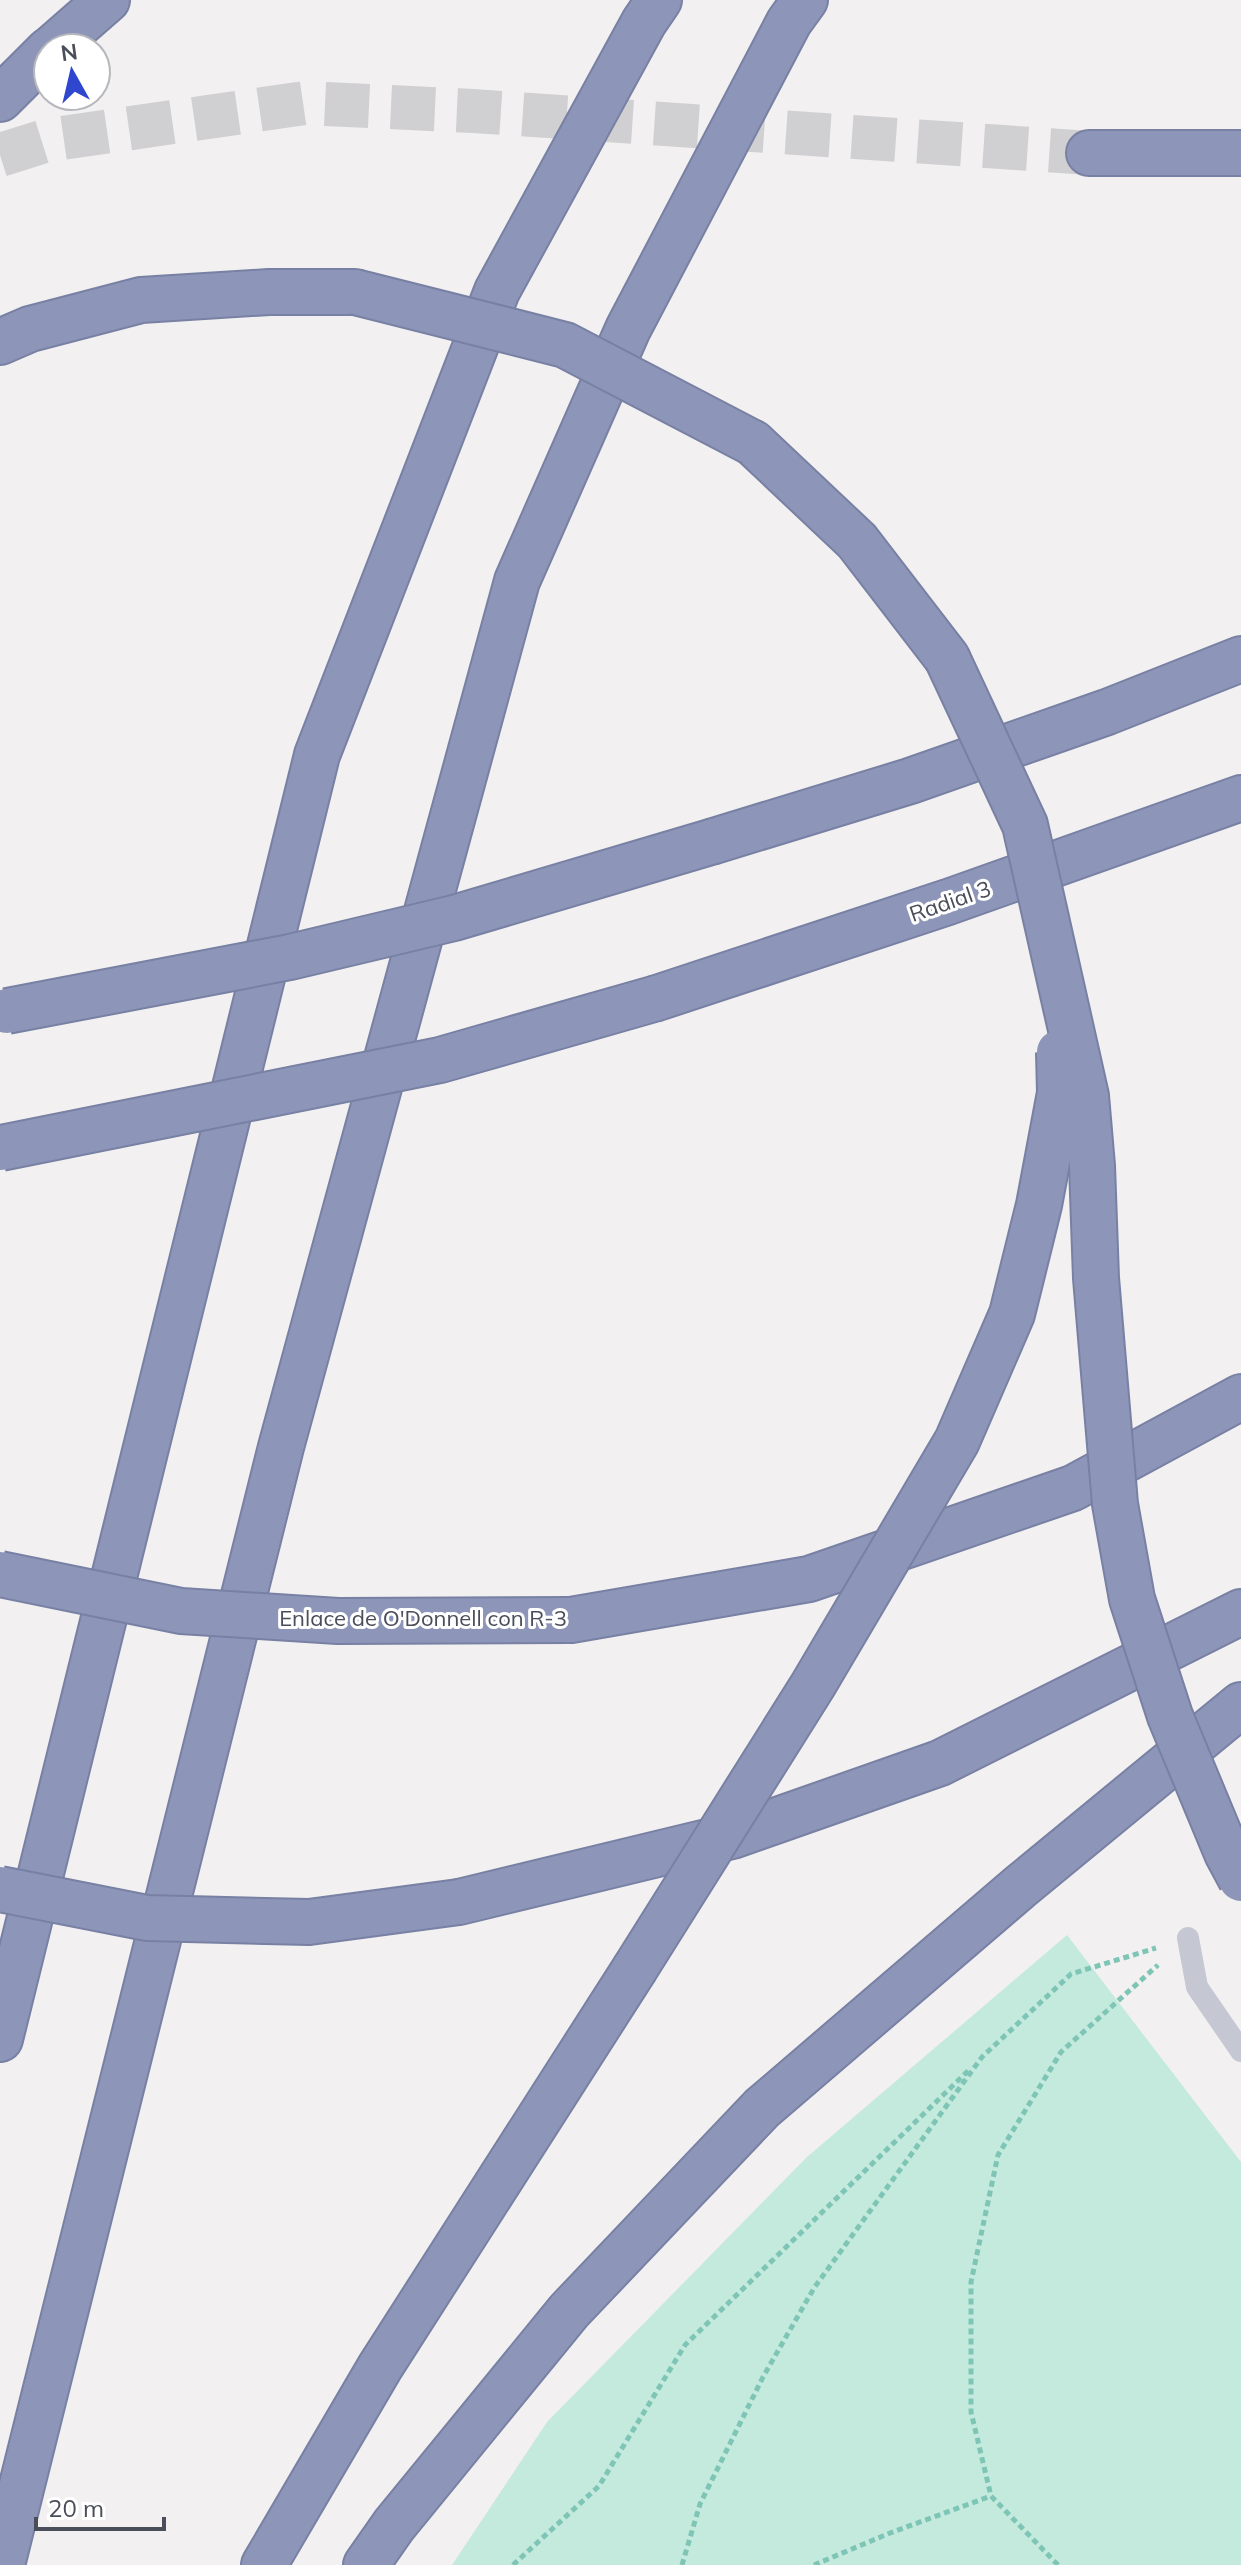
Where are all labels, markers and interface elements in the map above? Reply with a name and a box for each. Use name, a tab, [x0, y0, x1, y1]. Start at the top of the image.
north arrow	[32, 32, 112, 112]
text: N	[59, 37, 79, 67]
street label: Radial 3	[906, 874, 994, 928]
street label: Enlace de O'Donnell con R-3	[279, 1604, 567, 1632]
scale bar	[36, 2481, 164, 2531]
text: 20 m	[48, 2493, 104, 2523]

